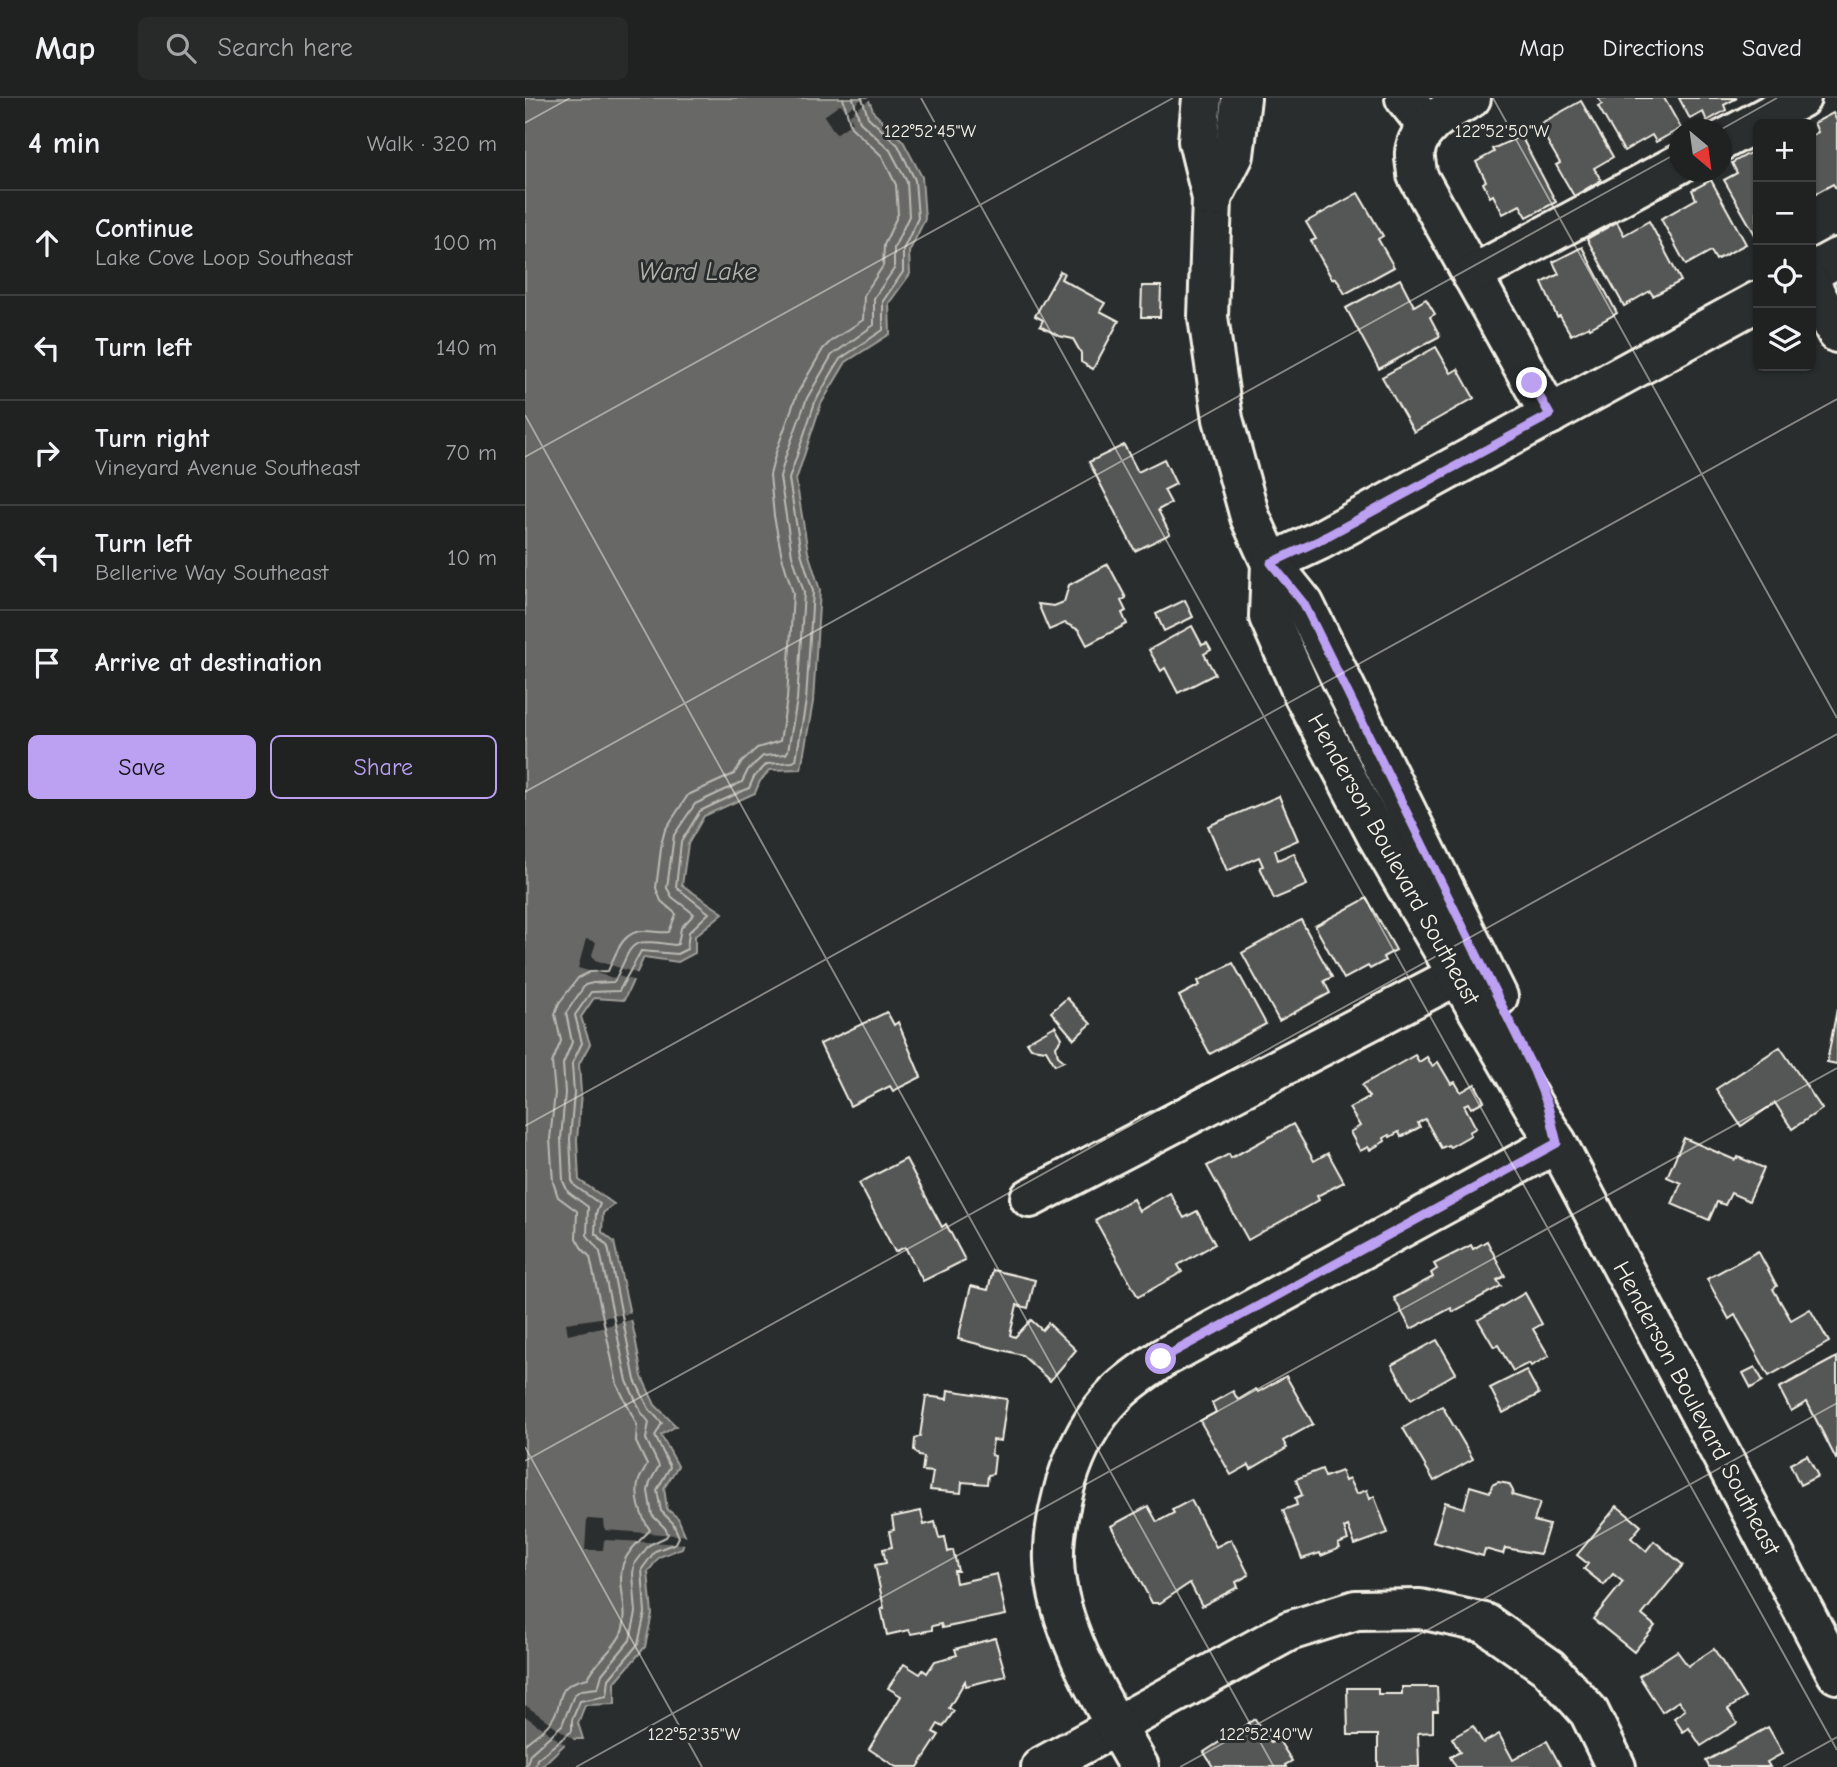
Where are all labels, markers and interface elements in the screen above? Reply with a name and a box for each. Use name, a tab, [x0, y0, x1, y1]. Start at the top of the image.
search box	[138, 17, 628, 80]
text: Map	[35, 29, 96, 67]
icon: search	[162, 29, 200, 67]
text: Search here	[218, 33, 353, 63]
text: Map	[1519, 34, 1565, 62]
text: Directions	[1603, 34, 1704, 62]
text: Saved	[1742, 34, 1802, 62]
north arrow	[1669, 119, 1732, 182]
map controls	[1753, 119, 1816, 371]
button: +	[1753, 119, 1816, 182]
text: 122°52'45"W	[884, 121, 976, 142]
text: 122°52'50"W	[1455, 121, 1550, 142]
text: 4 min	[28, 126, 100, 161]
text: Walk · 320 m	[367, 130, 497, 157]
button: −	[1753, 182, 1816, 245]
text: Continue	[95, 214, 193, 244]
icon: ahead	[28, 224, 66, 262]
text: 100 m	[433, 229, 497, 256]
text: Lake Cove Loop Southeast	[95, 244, 353, 271]
button: locate	[1753, 245, 1816, 308]
water label: Ward Lake	[639, 257, 757, 287]
button: layers	[1753, 308, 1816, 371]
icon: left	[28, 329, 66, 367]
text: Turn left	[95, 333, 192, 363]
text: 140 m	[436, 334, 497, 361]
route end	[1516, 367, 1547, 398]
text: Turn right	[95, 424, 209, 454]
icon: right	[28, 434, 66, 472]
text: 70 m	[445, 439, 497, 466]
text: Vineyard Avenue Southeast	[95, 454, 360, 481]
text: Turn left	[95, 529, 192, 559]
icon: left	[28, 539, 66, 577]
text: 10 m	[447, 544, 497, 571]
text: Bellerive Way Southeast	[95, 559, 328, 586]
icon: arrive	[28, 644, 66, 682]
text: Arrive at destination	[95, 648, 322, 678]
street label: Henderson Boulevard Southeast	[1302, 709, 1486, 1010]
button: Save	[28, 735, 256, 799]
button: Share	[270, 735, 497, 799]
street label: Henderson Boulevard Southeast	[1608, 1256, 1787, 1561]
route start	[1145, 1343, 1176, 1374]
text: 122°52'35"W	[648, 1724, 741, 1745]
text: 122°52'40"W	[1219, 1724, 1313, 1745]

